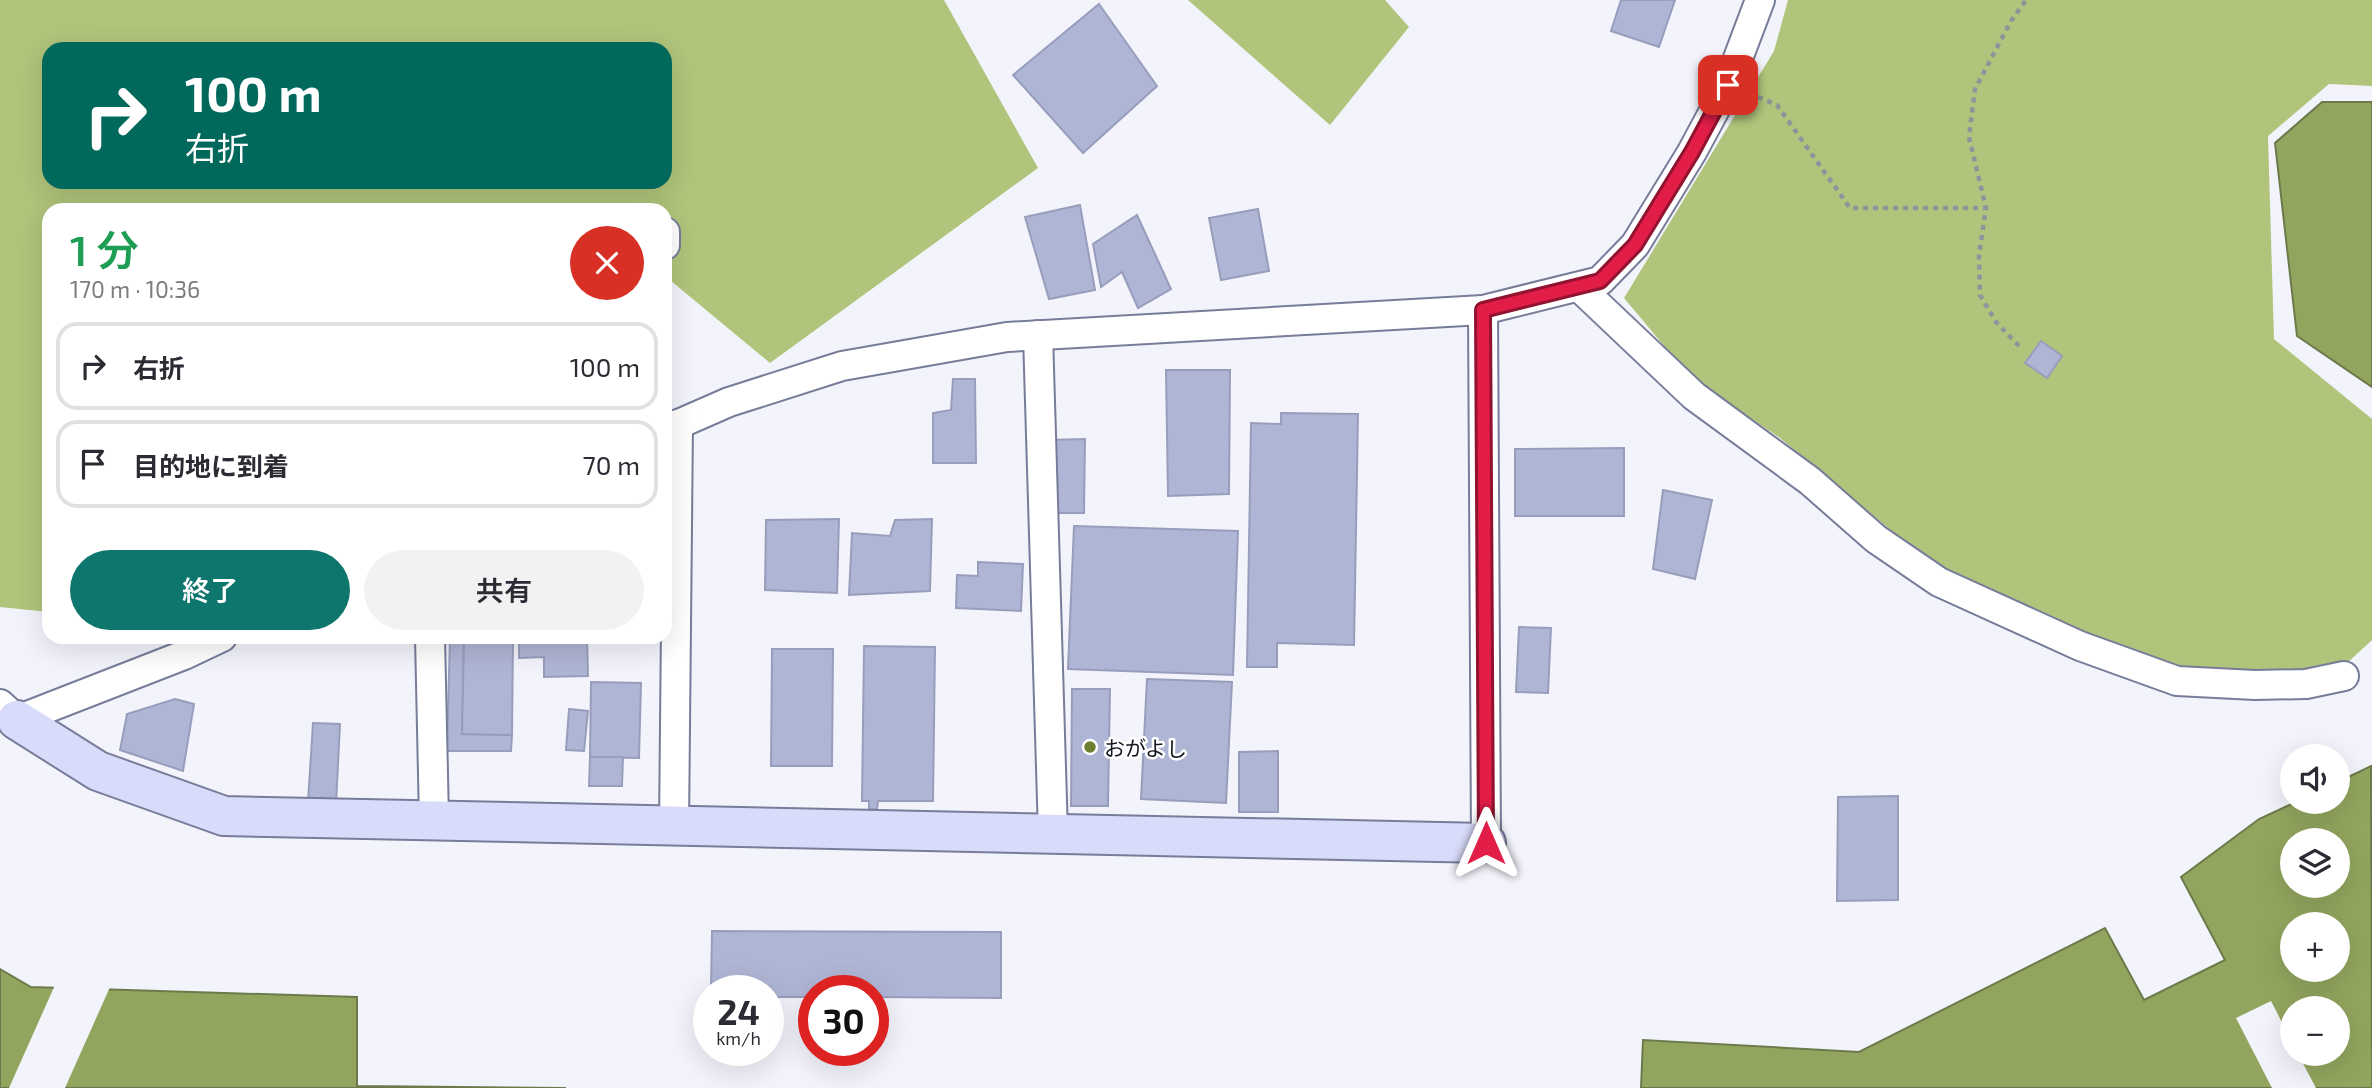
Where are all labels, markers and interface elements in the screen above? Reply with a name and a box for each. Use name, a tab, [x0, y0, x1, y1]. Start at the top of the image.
pin	[1698, 55, 1758, 115]
text: 100 m	[185, 63, 322, 122]
icon: arrive	[1709, 66, 1747, 104]
icon: right	[70, 70, 161, 161]
text: 右折	[185, 128, 249, 166]
text: 1 分	[70, 224, 139, 274]
button: close	[570, 226, 644, 300]
text: 170 m · 10:36	[70, 275, 200, 303]
icon: right	[74, 347, 112, 385]
text: 100 m	[570, 351, 640, 382]
text: 右折	[133, 352, 185, 383]
icon: arrive	[74, 445, 112, 483]
text: 70 m	[582, 449, 640, 480]
text: 目的地に到着	[133, 450, 289, 481]
button: 終了	[70, 550, 350, 630]
button: 共有	[364, 550, 644, 630]
place label: おがよし	[1104, 735, 1187, 760]
marker: おがよし	[1082, 739, 1098, 755]
map controls	[2280, 744, 2350, 1066]
button: sound	[2280, 744, 2350, 814]
position arrow	[1449, 806, 1523, 880]
button: layers	[2280, 828, 2350, 898]
button: +	[2280, 912, 2350, 982]
speed limit sign: 30	[798, 975, 889, 1066]
text: 24	[717, 990, 760, 1032]
button: −	[2280, 996, 2350, 1066]
text: km/h	[716, 1027, 761, 1049]

